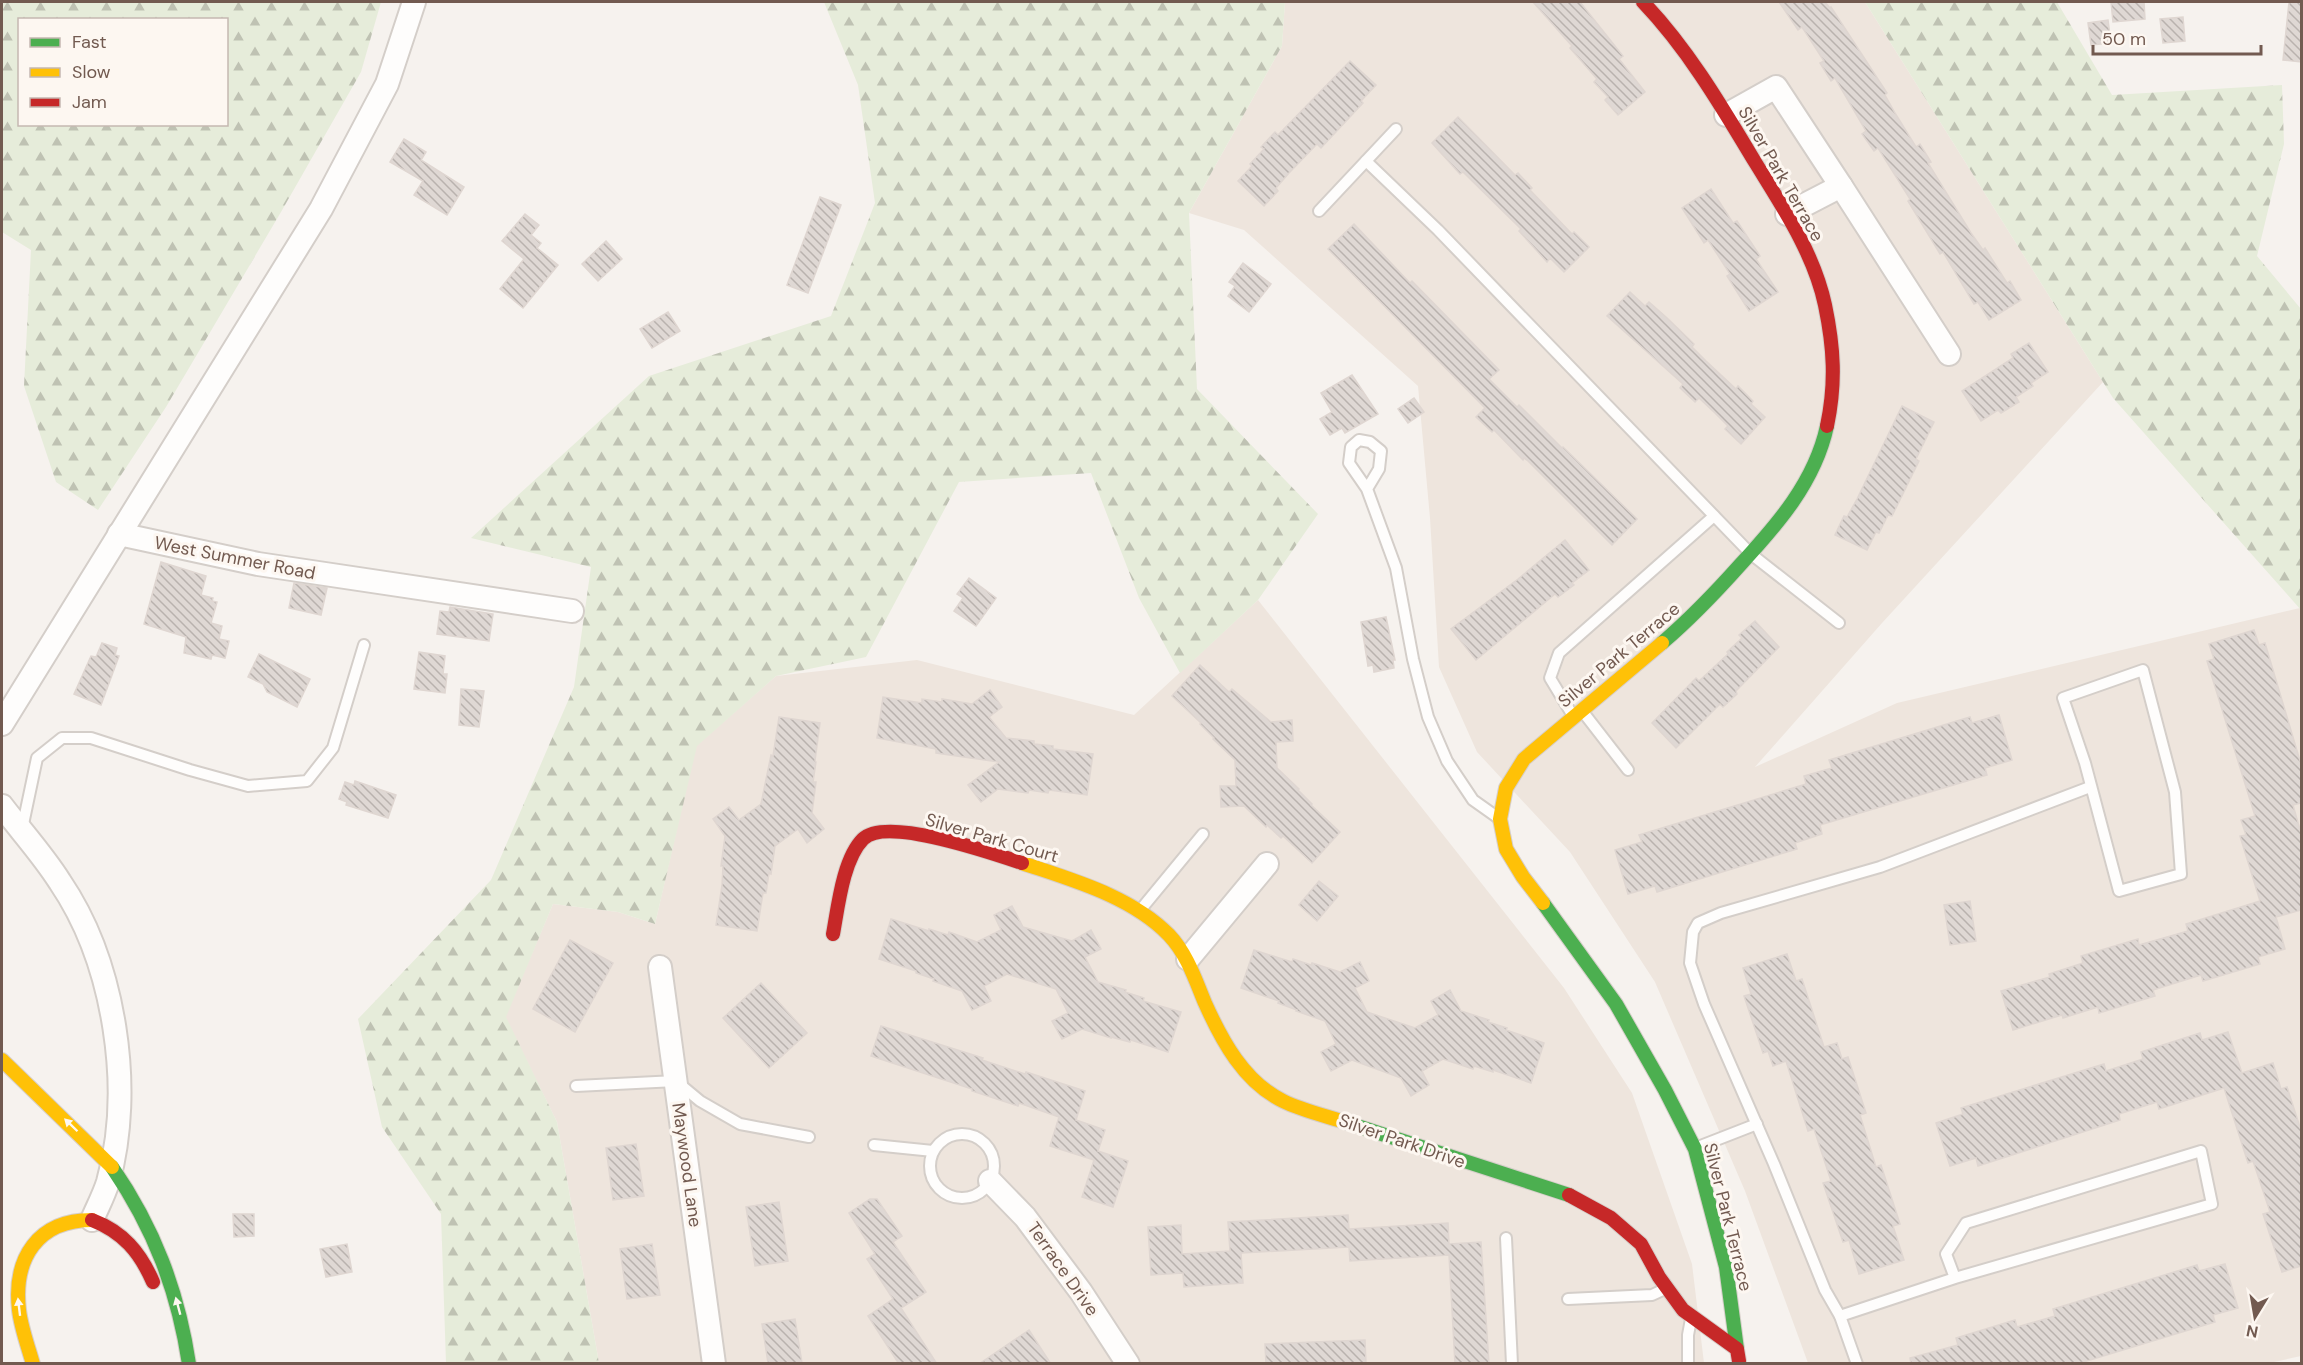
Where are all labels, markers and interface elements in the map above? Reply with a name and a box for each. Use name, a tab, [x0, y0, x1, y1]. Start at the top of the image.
legend	[18, 18, 228, 126]
scale bar	[2093, 18, 2261, 56]
text: 50 m	[2102, 27, 2146, 51]
text: Fast	[72, 30, 107, 54]
text: Slow	[72, 60, 111, 84]
text: Jam	[72, 90, 107, 114]
street label: Silver Park Terrace	[1733, 102, 1829, 246]
street label: West Summer Road	[152, 531, 318, 585]
street label: Silver Park Terrace	[1553, 597, 1685, 713]
street label: Silver Park Court	[923, 808, 1061, 868]
street label: Maywood Lane	[666, 1101, 708, 1229]
street label: Silver Park Drive	[1335, 1108, 1469, 1174]
one-way arrow	[63, 1118, 78, 1132]
street label: Silver Park Terrace	[1698, 1140, 1758, 1294]
street label: Terrace Drive	[1022, 1217, 1104, 1321]
north arrow	[2225, 1287, 2285, 1347]
one-way arrow	[14, 1297, 24, 1316]
one-way arrow	[172, 1297, 182, 1315]
text: N	[2245, 1320, 2260, 1343]

